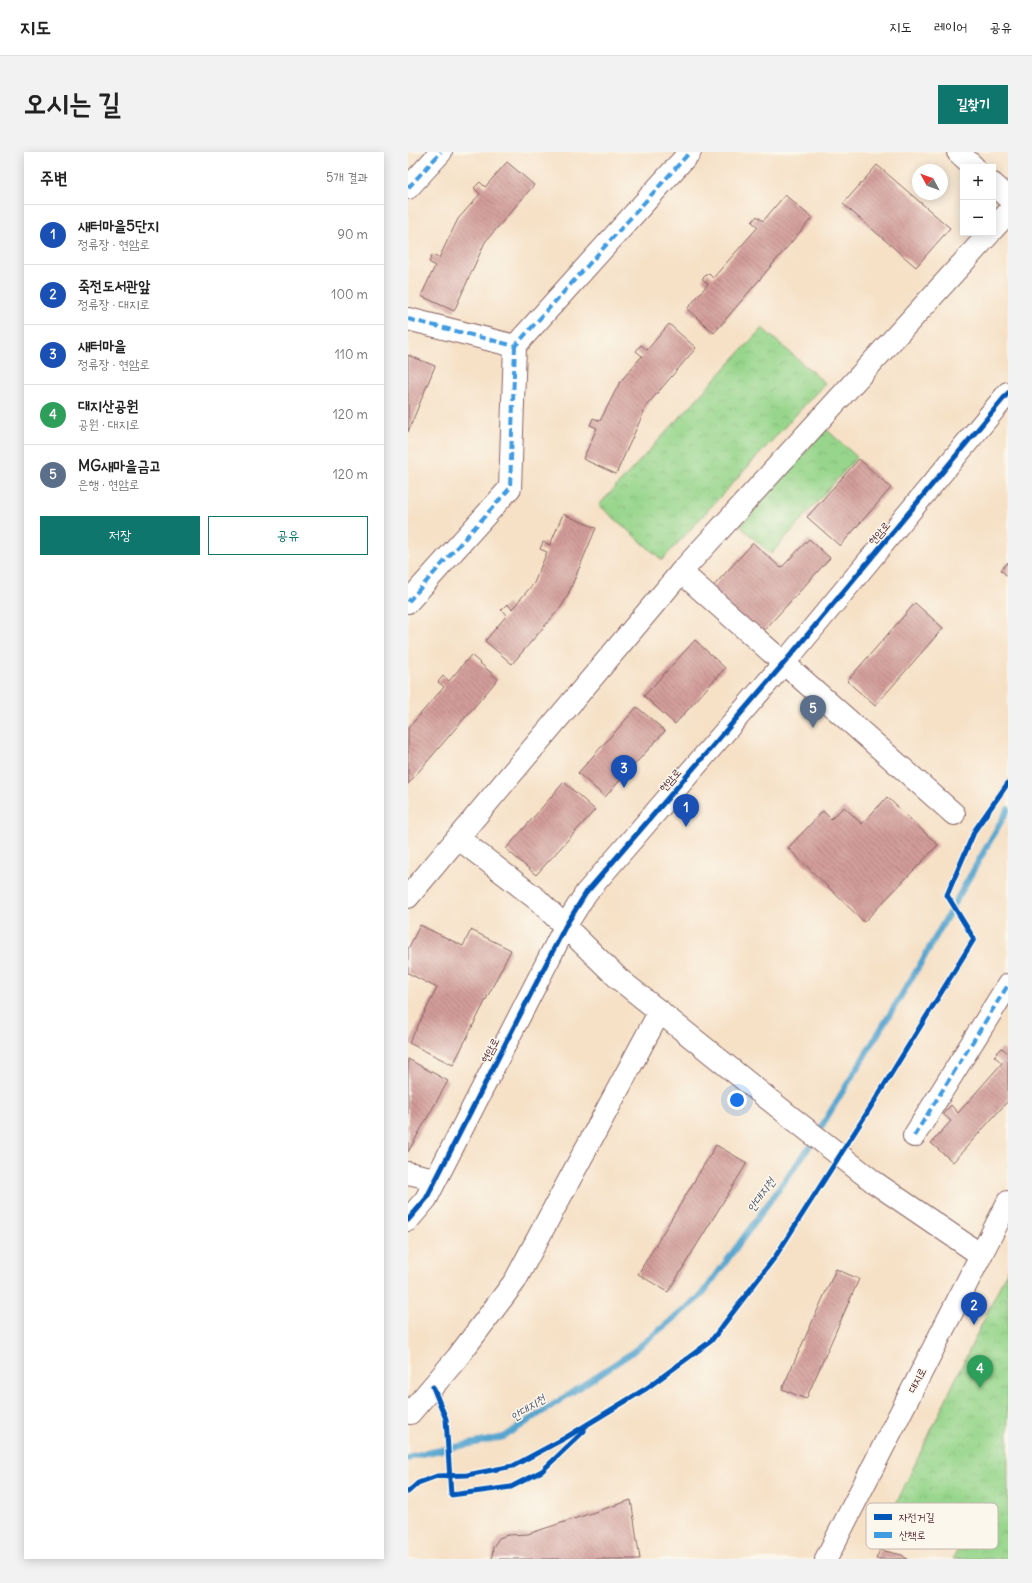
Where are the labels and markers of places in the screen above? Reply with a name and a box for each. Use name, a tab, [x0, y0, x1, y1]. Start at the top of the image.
pin: 5	[800, 695, 826, 728]
pin: 3	[611, 755, 637, 788]
pin: 1	[673, 794, 699, 827]
pin: 2	[961, 1292, 987, 1325]
pin: 4	[967, 1355, 993, 1388]

